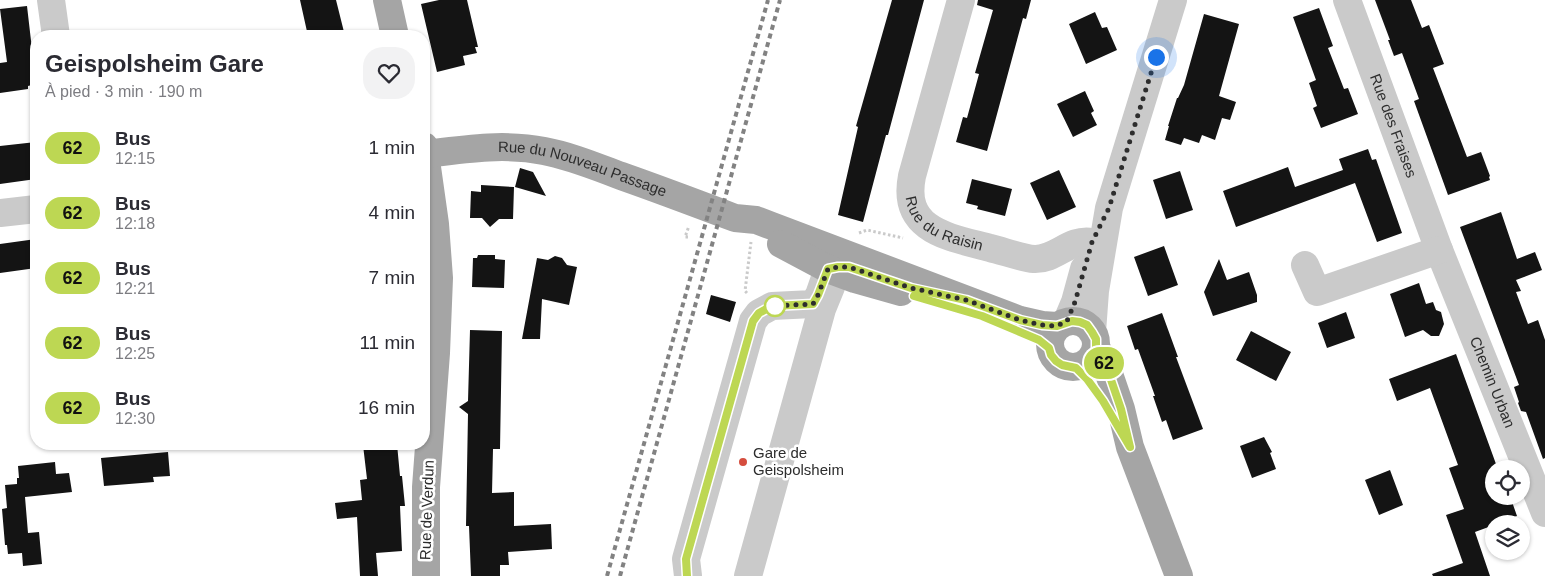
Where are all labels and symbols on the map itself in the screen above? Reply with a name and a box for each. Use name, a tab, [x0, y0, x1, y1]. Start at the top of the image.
your location	[1144, 45, 1169, 70]
street label: Rue des Fraises	[1367, 71, 1421, 180]
street label: Rue du Nouveau Passage	[498, 138, 669, 200]
street label: Rue du Raisin	[903, 194, 985, 254]
unlabelled marker	[764, 295, 786, 317]
street label: Chemin Urban	[1467, 334, 1519, 430]
line badge: 62	[1082, 347, 1126, 379]
place label: Gare de Geispolsheim	[753, 444, 844, 478]
marker: Gare de Geispolsheim	[737, 456, 749, 468]
street label: Rue de Verdun	[416, 460, 437, 560]

